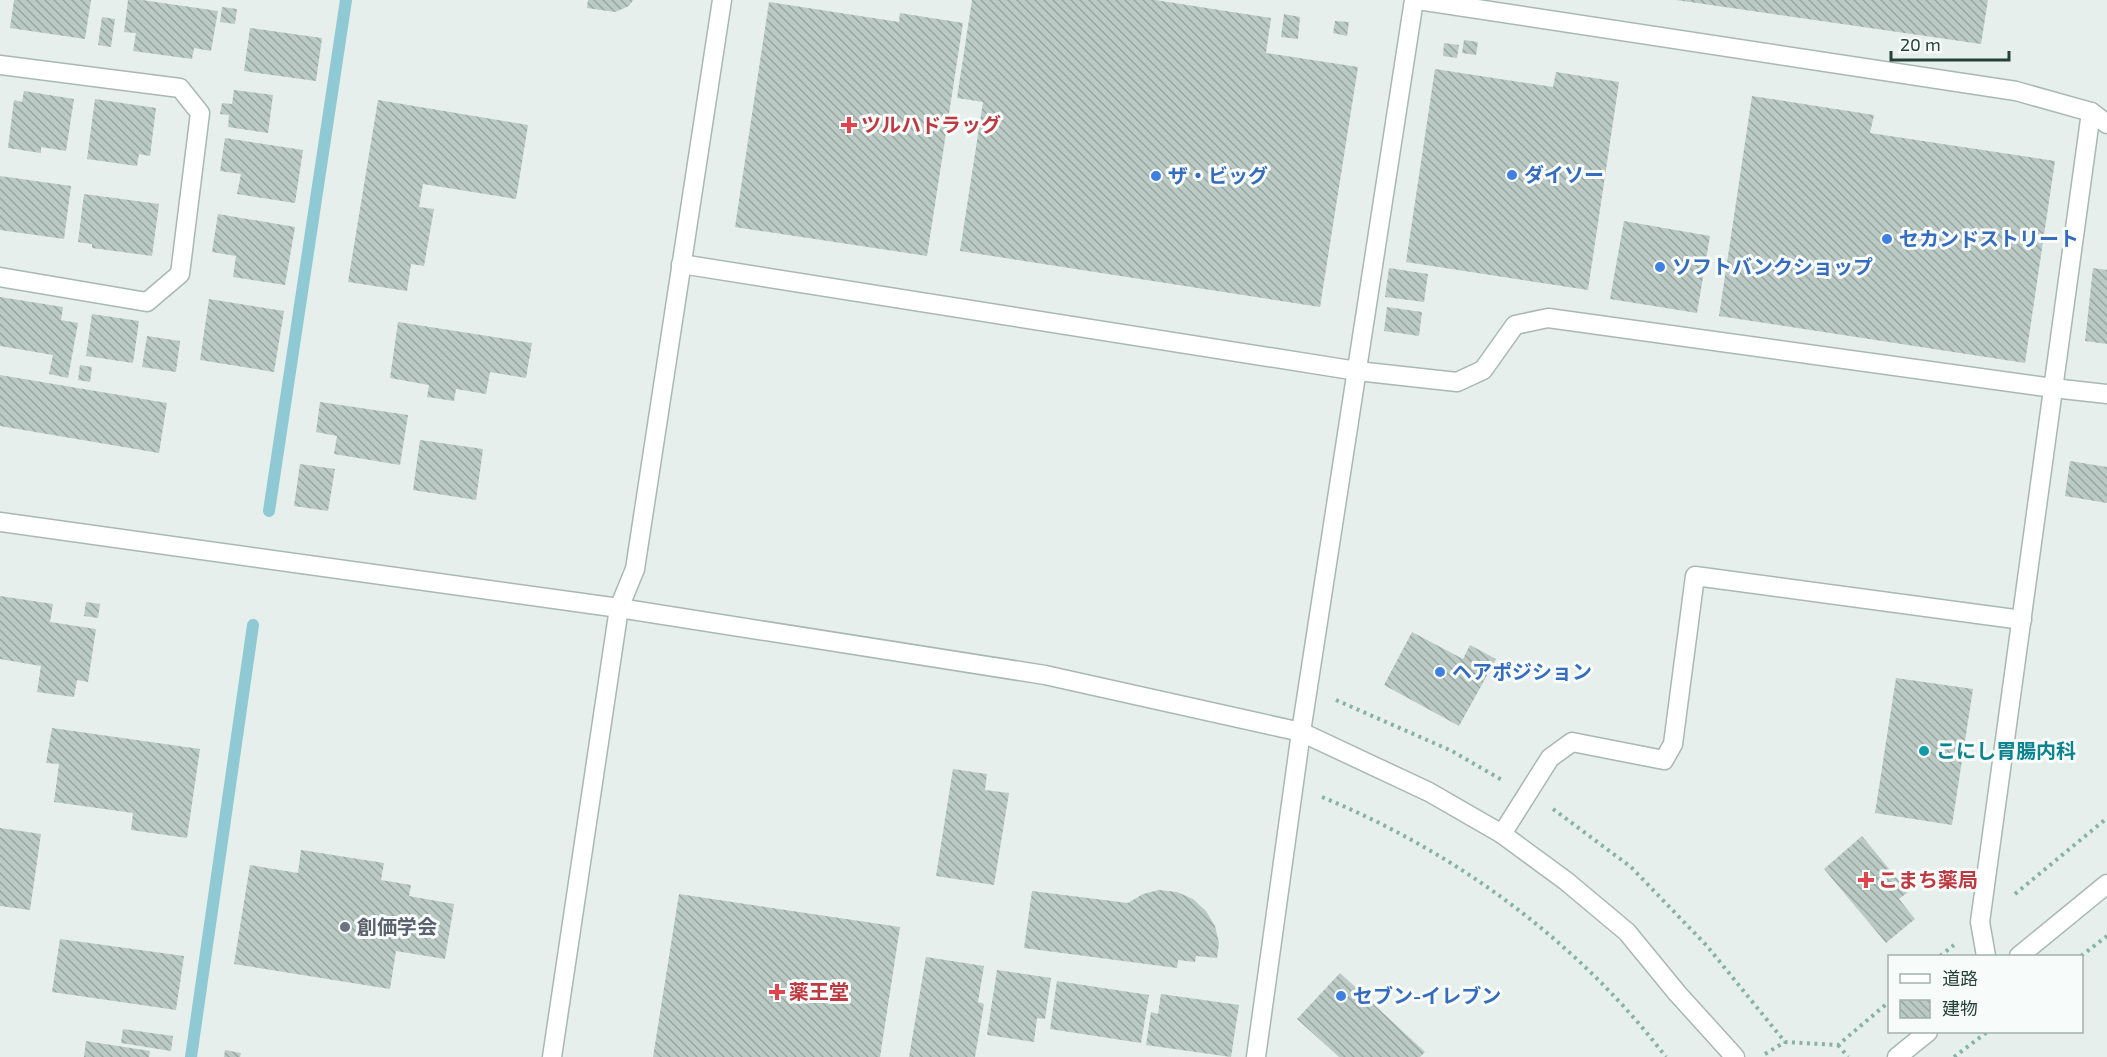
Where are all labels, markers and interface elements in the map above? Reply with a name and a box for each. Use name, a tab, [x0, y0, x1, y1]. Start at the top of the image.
scale bar	[1891, 24, 2010, 62]
text: 20 m	[1900, 33, 1941, 55]
place label: ツルハドラッグ	[861, 112, 1001, 136]
marker: ツルハドラッグ	[842, 118, 856, 132]
place label: ダイソー	[1524, 162, 1604, 186]
place label: ザ・ビッグ	[1168, 163, 1268, 187]
marker: ダイソー	[1505, 168, 1519, 182]
marker: ザ・ビッグ	[1149, 169, 1163, 183]
place label: セカンドストリート	[1899, 226, 2079, 250]
marker: セカンドストリート	[1880, 232, 1894, 246]
place label: ソフトバンクショップ	[1672, 254, 1873, 278]
marker: ソフトバンクショップ	[1653, 260, 1667, 274]
place label: ヘアポジション	[1452, 659, 1592, 683]
marker: ヘアポジション	[1433, 665, 1447, 679]
place label: こにし胃腸内科	[1936, 738, 2076, 762]
marker: こにし胃腸内科	[1917, 744, 1931, 758]
place label: こまち薬局	[1878, 867, 1978, 891]
marker: こまち薬局	[1859, 873, 1873, 887]
place label: 創価学会	[357, 914, 437, 938]
marker: 創価学会	[338, 920, 352, 934]
legend	[1888, 955, 2083, 1033]
text: 道路	[1942, 967, 1978, 989]
place label: 薬王堂	[789, 979, 849, 1003]
place label: セブン-イレブン	[1353, 983, 1501, 1007]
marker: 薬王堂	[770, 985, 784, 999]
marker: セブン-イレブン	[1334, 989, 1348, 1003]
text: 建物	[1942, 997, 1978, 1019]

